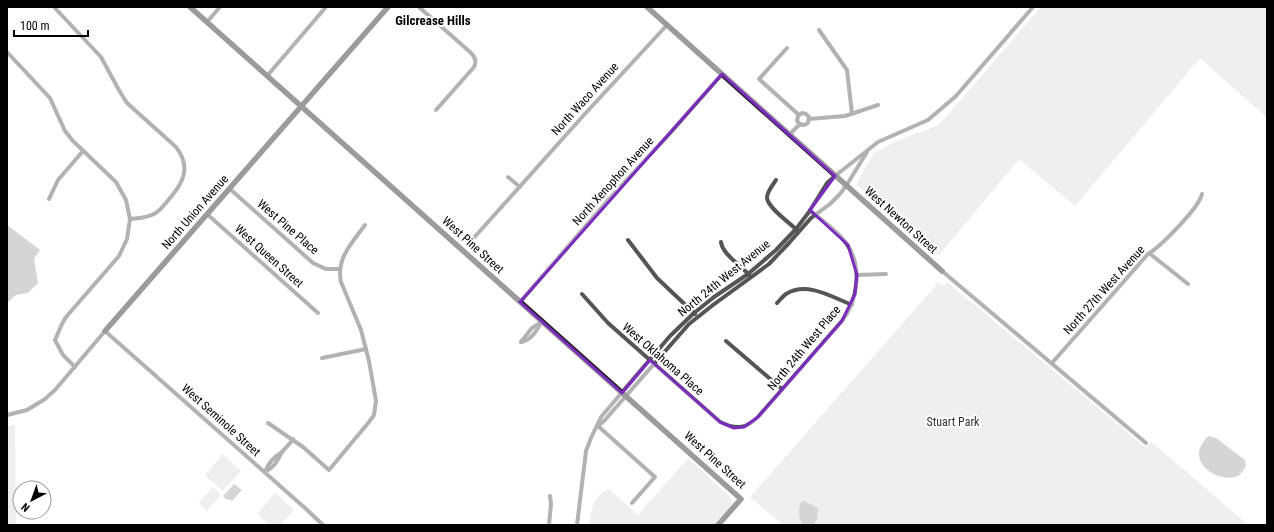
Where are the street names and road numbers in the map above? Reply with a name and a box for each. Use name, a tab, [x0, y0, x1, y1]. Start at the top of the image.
street label: North Waco Avenue	[549, 59, 622, 138]
street label: North Xenophon Avenue	[570, 134, 657, 228]
street label: North Union Avenue	[159, 172, 231, 252]
street label: West Newton Street	[862, 184, 941, 257]
street label: West Pine Place	[255, 197, 322, 258]
street label: West Pine Street	[439, 214, 507, 277]
street label: West Queen Street	[232, 222, 306, 291]
street label: North 24th West Avenue	[675, 236, 773, 319]
street label: North 27th West Avenue	[1061, 243, 1148, 337]
street label: North 24th West Place	[765, 303, 844, 393]
street label: West Oklahoma Place	[619, 320, 707, 398]
street label: West Seminole Street	[179, 381, 264, 459]
street label: West Pine Street	[681, 429, 749, 492]

